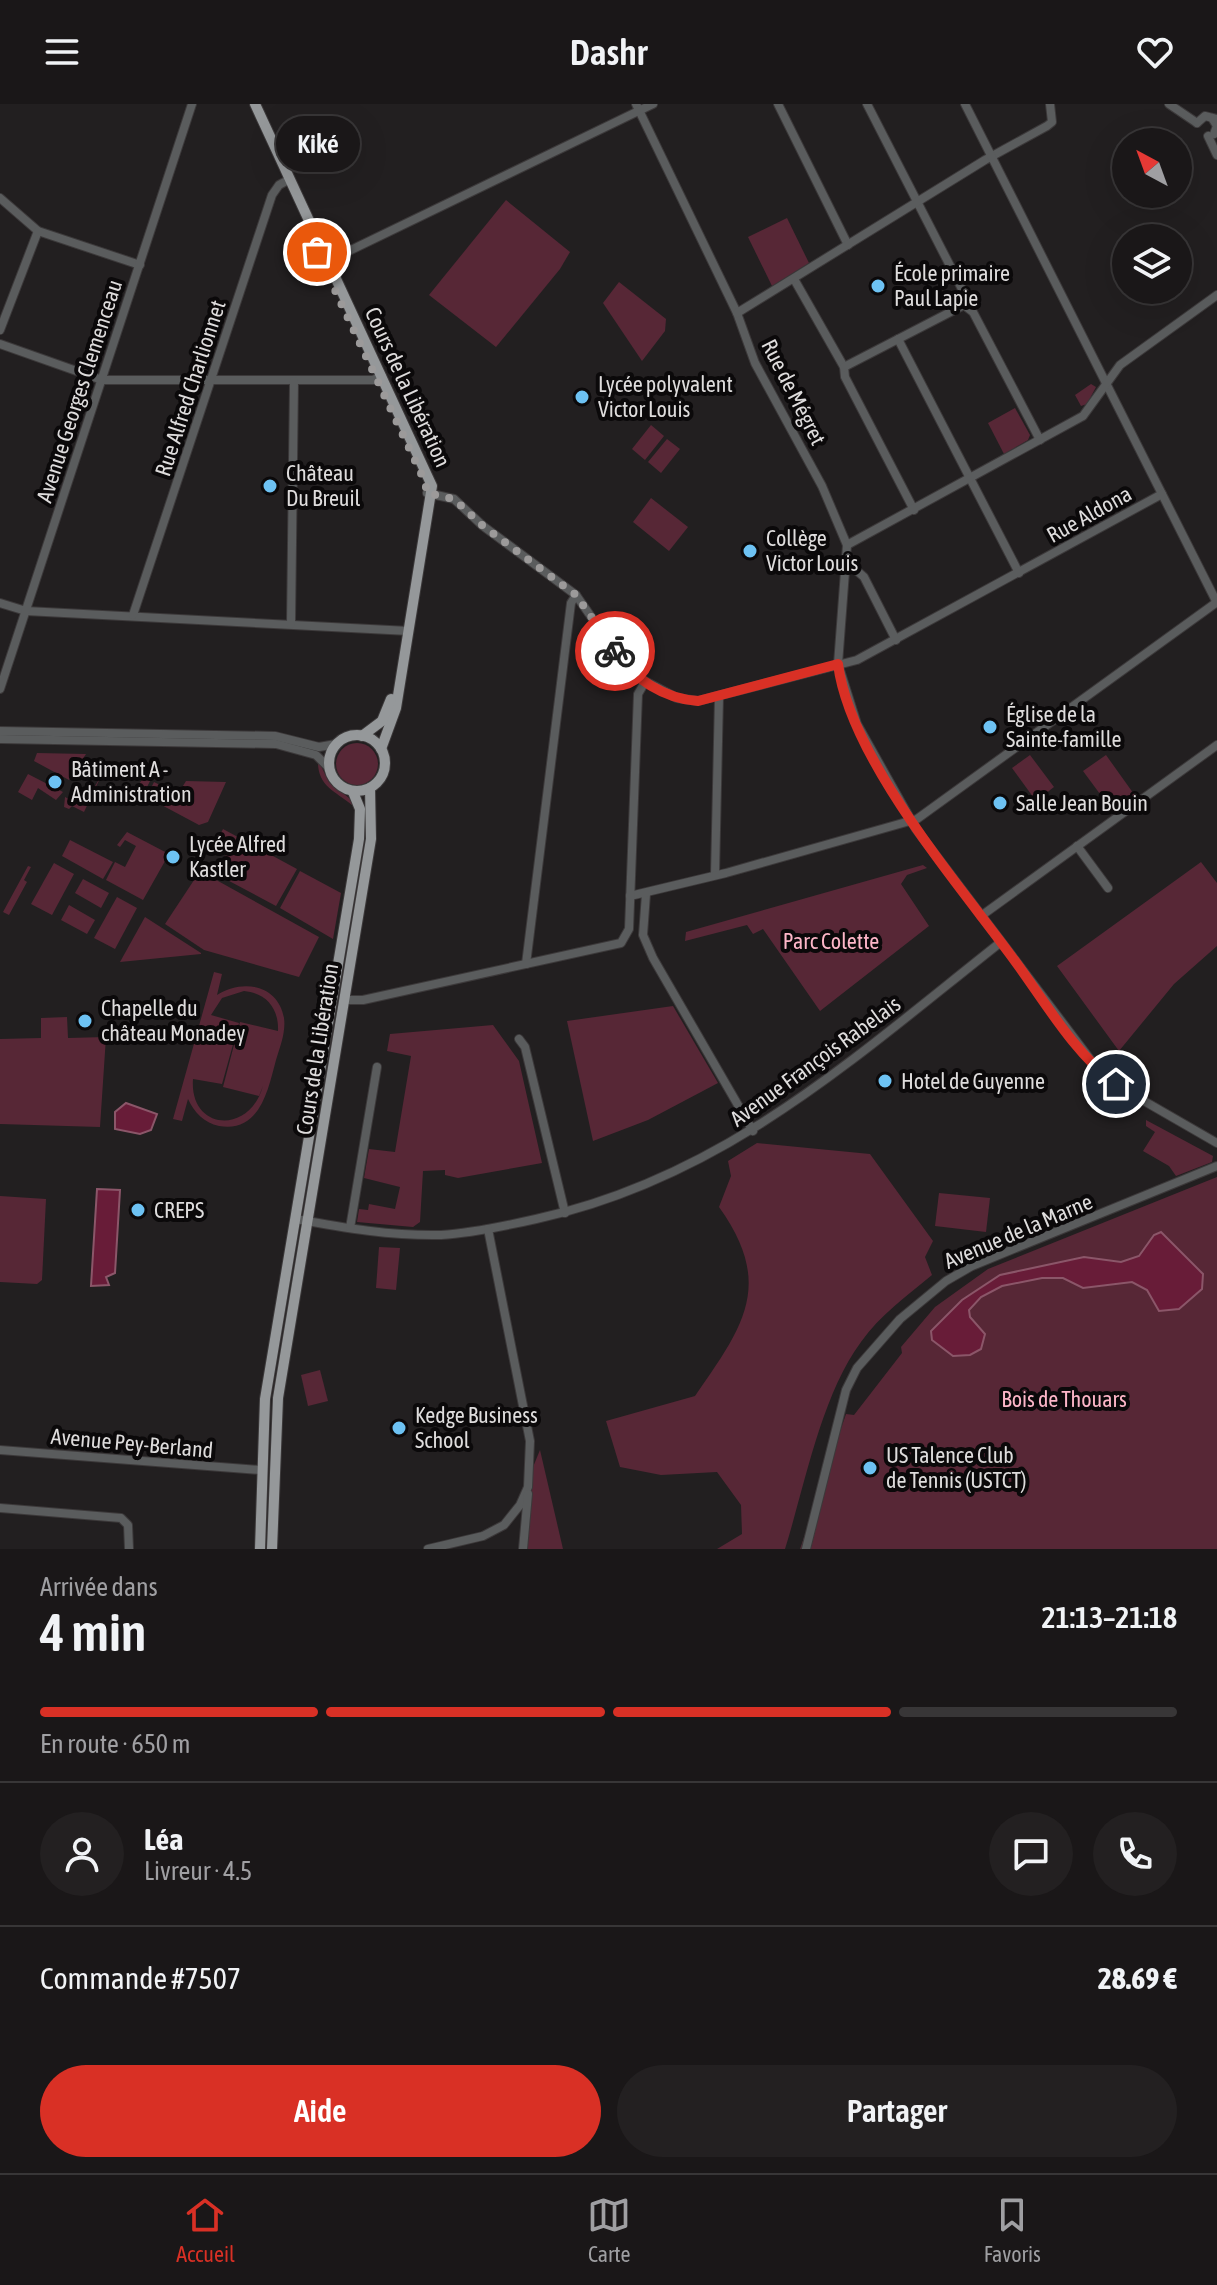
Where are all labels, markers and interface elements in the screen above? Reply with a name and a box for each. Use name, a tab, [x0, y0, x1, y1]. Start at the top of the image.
icon: menu	[40, 30, 84, 74]
icon: heart	[1133, 30, 1177, 74]
text: Dashr	[570, 31, 647, 73]
callout: Kiké	[275, 116, 359, 172]
north arrow	[1112, 128, 1192, 208]
map controls	[1112, 128, 1192, 304]
text: Kiké	[297, 129, 339, 159]
pin	[283, 218, 351, 286]
button: layers	[1112, 224, 1192, 304]
icon: bag	[295, 230, 339, 274]
place label: École primaire Paul Lapie	[894, 260, 1010, 311]
street label: Avenue Georges Clemenceau	[31, 276, 127, 506]
marker: École primaire Paul Lapie	[869, 277, 887, 295]
street label: Rue Alfred Charlionnet	[149, 297, 231, 479]
street label: Cours de la Libération	[360, 303, 456, 471]
street label: Rue de Mégret	[756, 335, 832, 449]
place label: Lycée polyvalent Victor Louis	[598, 371, 733, 422]
marker: Lycée polyvalent Victor Louis	[573, 388, 591, 406]
place label: Château Du Breuil	[286, 460, 361, 511]
marker: Château Du Breuil	[261, 477, 279, 495]
street label: Rue Aldona	[1042, 480, 1136, 548]
place label: Collège Victor Louis	[766, 525, 858, 576]
marker: Collège Victor Louis	[741, 542, 759, 560]
courier	[575, 611, 655, 691]
icon: bike	[593, 629, 637, 673]
place label: Église de la Sainte-famille	[1006, 701, 1121, 752]
marker: Église de la Sainte-famille	[981, 718, 999, 736]
place label: Bâtiment A - Administration	[71, 756, 192, 807]
marker: Bâtiment A - Administration	[46, 773, 64, 791]
place label: Salle Jean Bouin	[1016, 790, 1148, 816]
marker: Salle Jean Bouin	[991, 794, 1009, 812]
place label: Lycée Alfred Kastler	[189, 831, 286, 882]
marker: Lycée Alfred Kastler	[164, 848, 182, 866]
park label: Parc Colette	[783, 928, 879, 954]
street label: Cours de la Libération	[291, 961, 343, 1137]
street label: Avenue François Rabelais	[725, 990, 905, 1132]
place label: Chapelle du château Monadey	[101, 995, 245, 1046]
marker: Chapelle du château Monadey	[76, 1012, 94, 1030]
pin	[1082, 1050, 1150, 1118]
icon: home	[1094, 1062, 1138, 1106]
place label: Hotel de Guyenne	[901, 1068, 1045, 1094]
marker: Hotel de Guyenne	[876, 1072, 894, 1090]
street label: Avenue de la Marne	[940, 1188, 1096, 1274]
place label: CREPS	[154, 1197, 204, 1223]
marker: CREPS	[129, 1201, 147, 1219]
park label: Bois de Thouars	[1001, 1386, 1127, 1412]
place label: Kedge Business School	[415, 1402, 538, 1453]
marker: Kedge Business School	[390, 1419, 408, 1437]
street label: Avenue Pey-Berland	[50, 1423, 214, 1463]
place label: US Talence Club de Tennis (USTCT)	[886, 1442, 1027, 1493]
marker: US Talence Club de Tennis (USTCT)	[861, 1459, 879, 1477]
text: Arrivée dans	[40, 1572, 158, 1602]
text: 21:13–21:18	[1042, 1600, 1177, 1634]
text: 4 min	[40, 1602, 146, 1662]
text: En route · 650 m	[40, 1729, 190, 1759]
button: person	[40, 1812, 124, 1896]
button: chat	[989, 1812, 1073, 1896]
button: phone	[1093, 1812, 1177, 1896]
text: Léa	[144, 1822, 183, 1856]
text: Livreur · 4.5	[144, 1856, 252, 1886]
text: Commande #7507	[40, 1961, 241, 1995]
text: 28.69 €	[1098, 1961, 1177, 1995]
button: Aide	[40, 2065, 601, 2157]
button: Partager	[617, 2065, 1177, 2157]
tab: Accueil	[176, 2193, 235, 2267]
tab: Carte	[587, 2193, 631, 2267]
tab: Favoris	[984, 2193, 1041, 2267]

